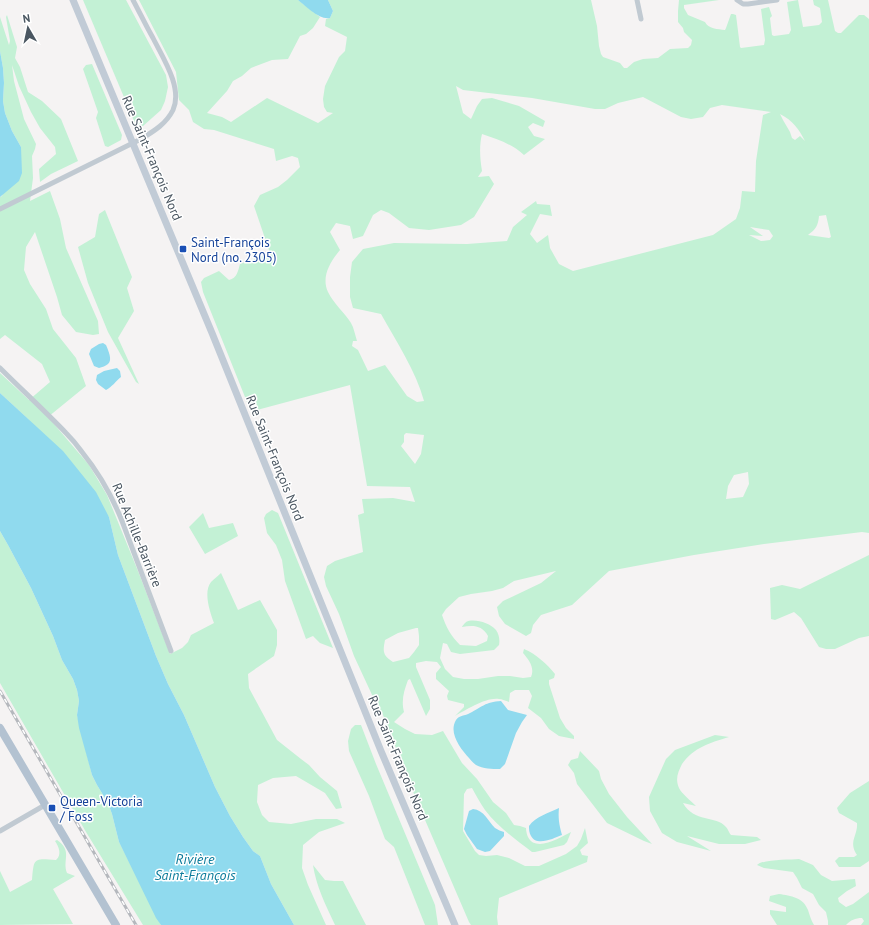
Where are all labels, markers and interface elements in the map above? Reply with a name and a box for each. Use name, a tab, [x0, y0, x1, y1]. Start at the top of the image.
north arrow	[8, 8, 48, 48]
text: N	[22, 11, 31, 26]
street label: Rue Saint-François Nord	[118, 93, 186, 223]
place label: Saint-François Nord (no. 2305)	[191, 234, 276, 266]
marker: Saint-François Nord (no. 2305)	[178, 244, 188, 254]
street label: Rue Saint-François Nord	[242, 393, 308, 523]
street label: Rue Achille-Barrière	[108, 480, 166, 590]
street label: Rue Saint-François Nord	[364, 693, 432, 823]
place label: Queen-Victoria / Foss	[59, 793, 143, 825]
marker: Queen-Victoria / Foss	[47, 803, 57, 813]
water label: Rivière Saint-François	[154, 850, 236, 884]

